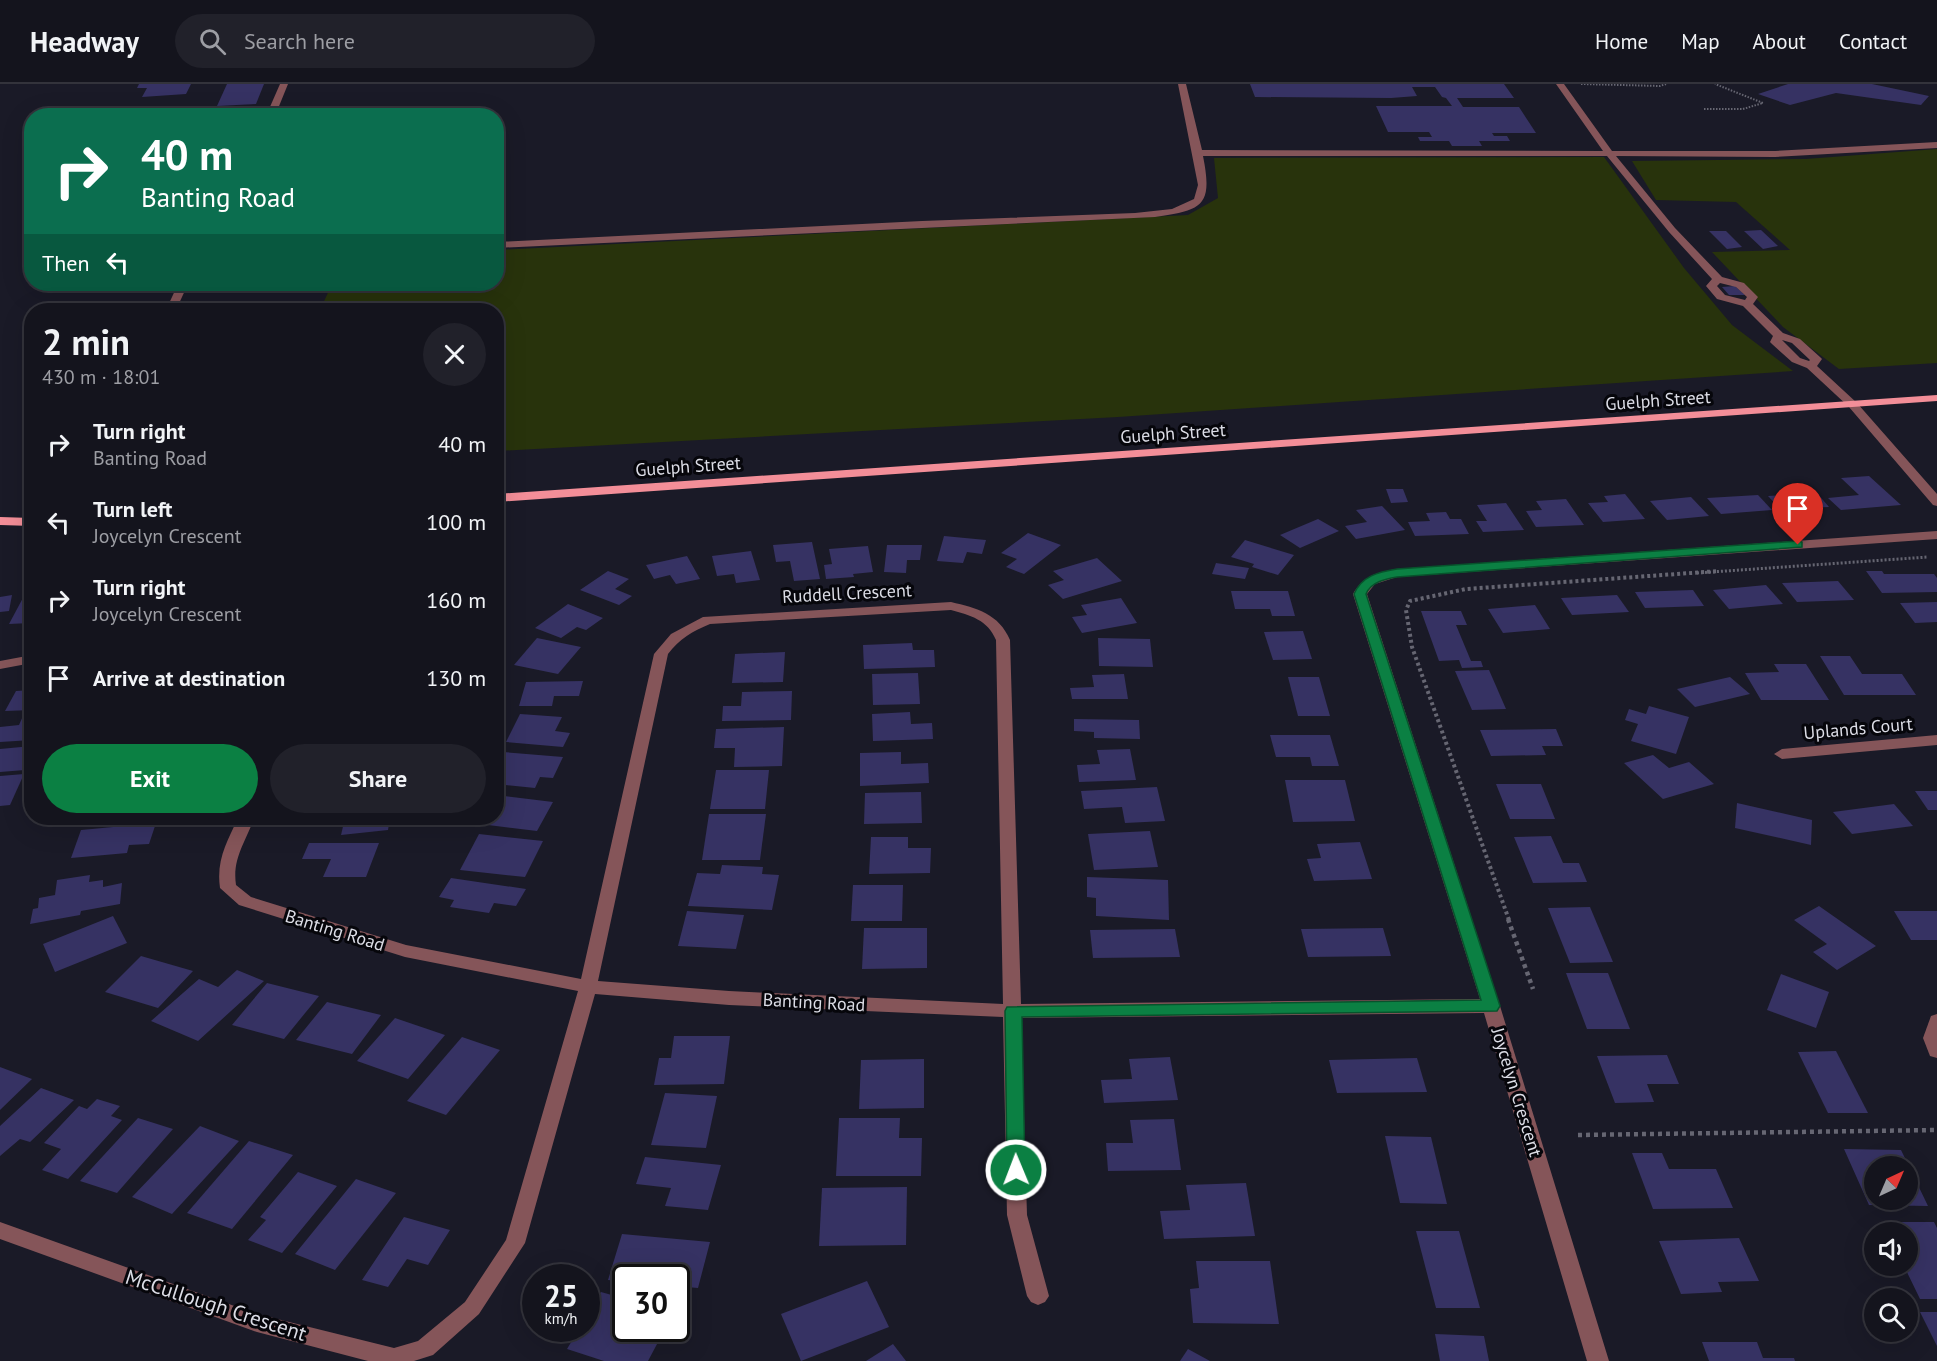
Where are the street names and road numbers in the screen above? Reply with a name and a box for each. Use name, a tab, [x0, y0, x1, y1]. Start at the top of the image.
street label: Guelph Street	[1605, 385, 1711, 415]
street label: Guelph Street	[1120, 418, 1226, 448]
street label: Guelph Street	[635, 451, 741, 481]
street label: Ruddell Crescent	[782, 578, 912, 608]
street label: Uplands Court	[1803, 712, 1913, 744]
street label: Banting Road	[283, 904, 387, 956]
street label: Banting Road	[762, 988, 866, 1016]
street label: Joycelyn Crescent	[1486, 1024, 1548, 1159]
street label: McCullough Crescent	[122, 1263, 310, 1347]

